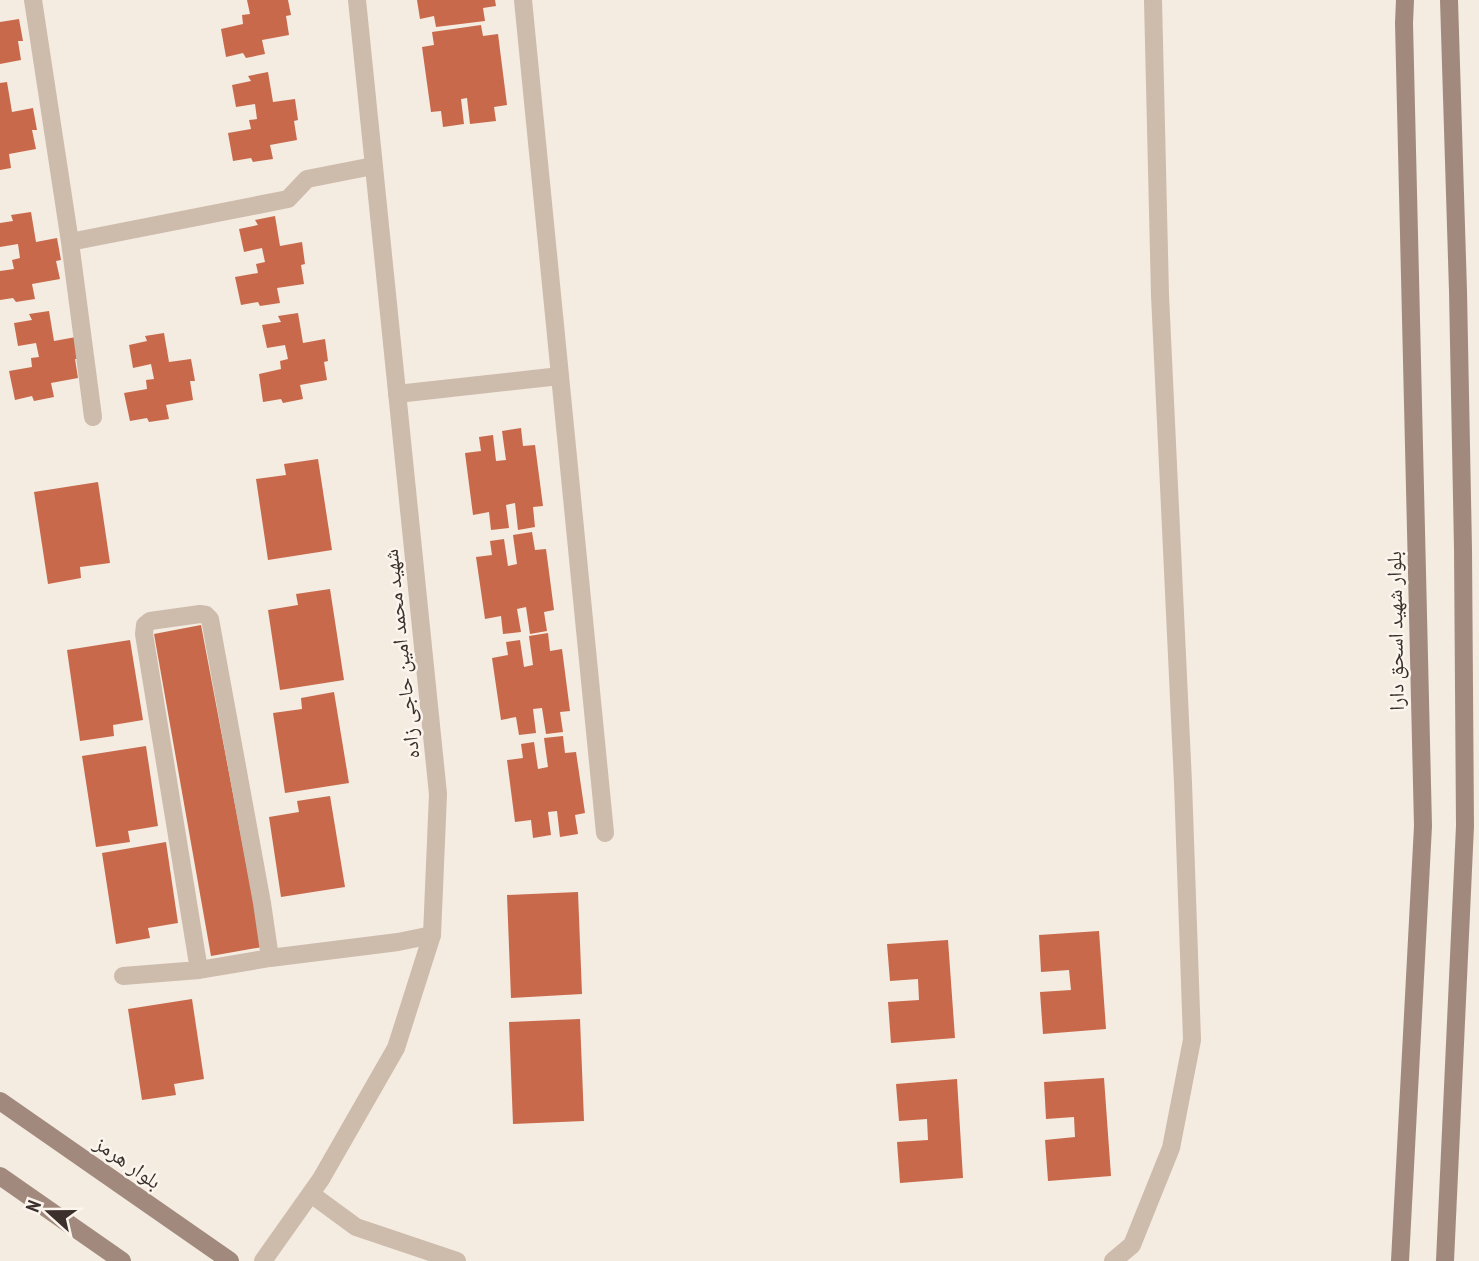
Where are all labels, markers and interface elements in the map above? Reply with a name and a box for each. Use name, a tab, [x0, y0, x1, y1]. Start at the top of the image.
street label: شهید محمد امین حاجی زاده	[377, 548, 425, 760]
street label: بلوار شهید اسحق دارا	[1380, 551, 1410, 711]
street label: بلوار هرمز	[89, 1129, 167, 1195]
north arrow	[14, 1177, 84, 1247]
text: N	[20, 1197, 46, 1215]

